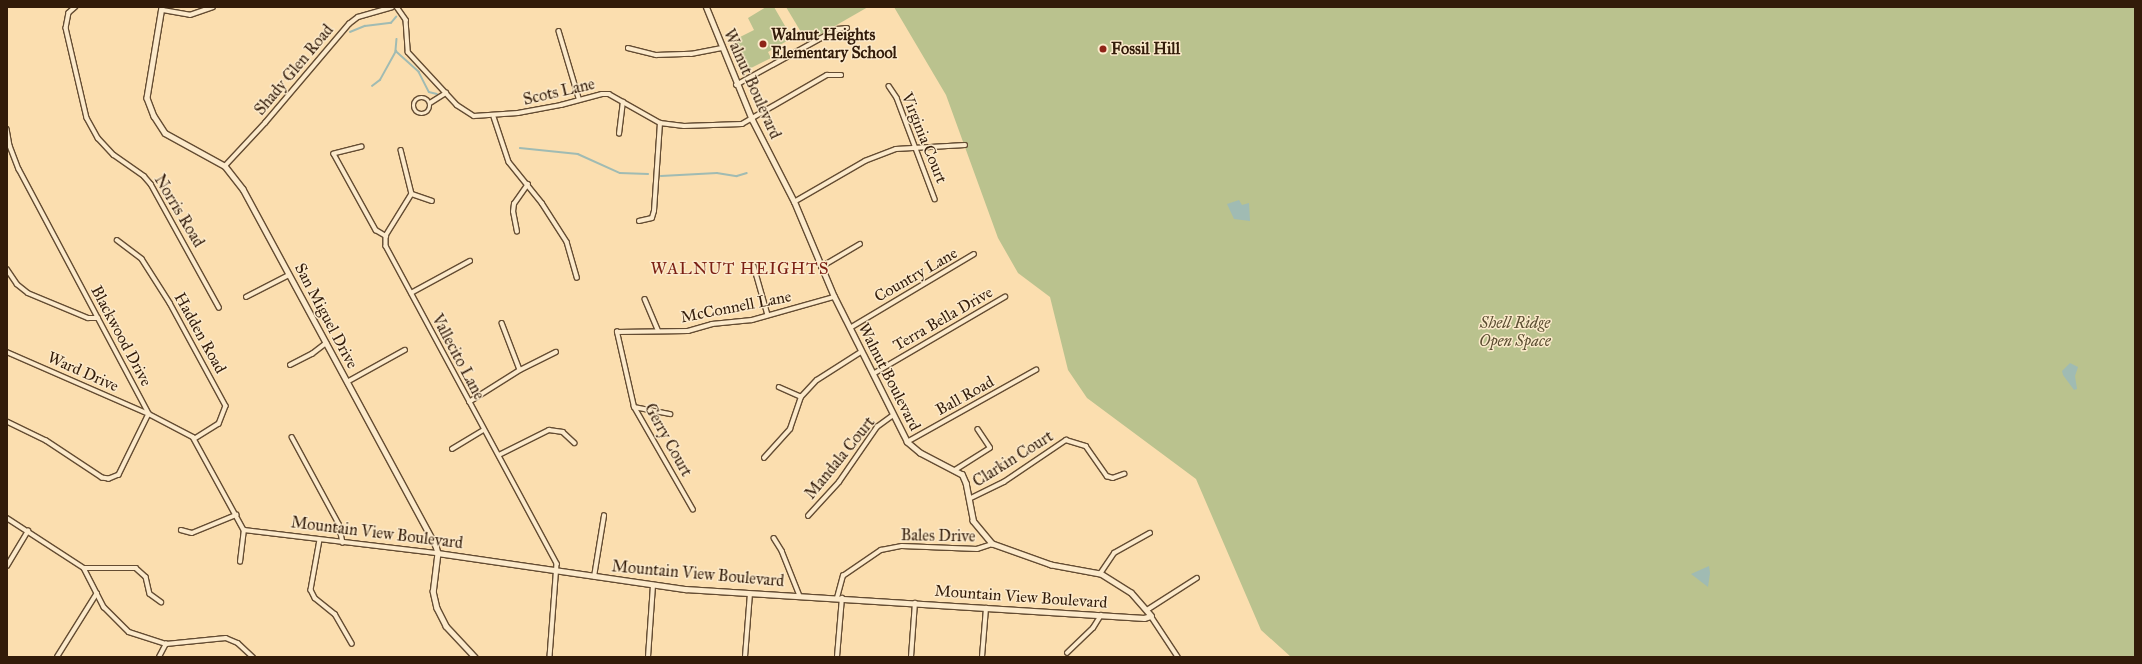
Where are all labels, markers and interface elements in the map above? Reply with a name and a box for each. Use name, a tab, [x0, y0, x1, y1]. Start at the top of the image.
street label: Shady Glen Road	[250, 21, 338, 119]
place label: Walnut Heights Elementary School	[771, 25, 897, 63]
street label: Walnut Boulevard	[719, 26, 785, 142]
marker: Walnut Heights Elementary School	[758, 39, 768, 49]
place label: Fossil Hill	[1111, 39, 1180, 59]
marker: Fossil Hill	[1098, 44, 1108, 54]
street label: Scots Lane	[521, 74, 597, 110]
street label: Virginia Court	[897, 90, 951, 186]
street label: Norris Road	[150, 171, 208, 251]
street label: Country Lane	[871, 244, 961, 306]
district label: WALNUT HEIGHTS	[650, 259, 830, 279]
street label: San Miguel Drive	[290, 260, 362, 372]
street label: Blackwood Drive	[86, 282, 156, 390]
street label: Terra Bella Drive	[890, 283, 996, 355]
street label: McConnell Lane	[679, 287, 793, 327]
street label: Hadden Road	[170, 289, 230, 377]
street label: Vallecito Lane	[427, 311, 489, 403]
park label: Shell Ridge Open Space	[1479, 313, 1551, 351]
street label: Walnut Boulevard	[854, 320, 924, 434]
street label: Ward Drive	[45, 348, 121, 396]
street label: Ball Road	[933, 372, 997, 420]
street label: Gerry Court	[640, 400, 696, 480]
street label: Mandala Court	[801, 413, 879, 503]
street label: Clarkin Court	[969, 427, 1057, 491]
street label: Mountain View Boulevard	[290, 513, 464, 553]
street label: Bales Drive	[901, 526, 975, 546]
street label: Mountain View Boulevard	[611, 557, 785, 591]
street label: Mountain View Boulevard	[934, 581, 1108, 613]

